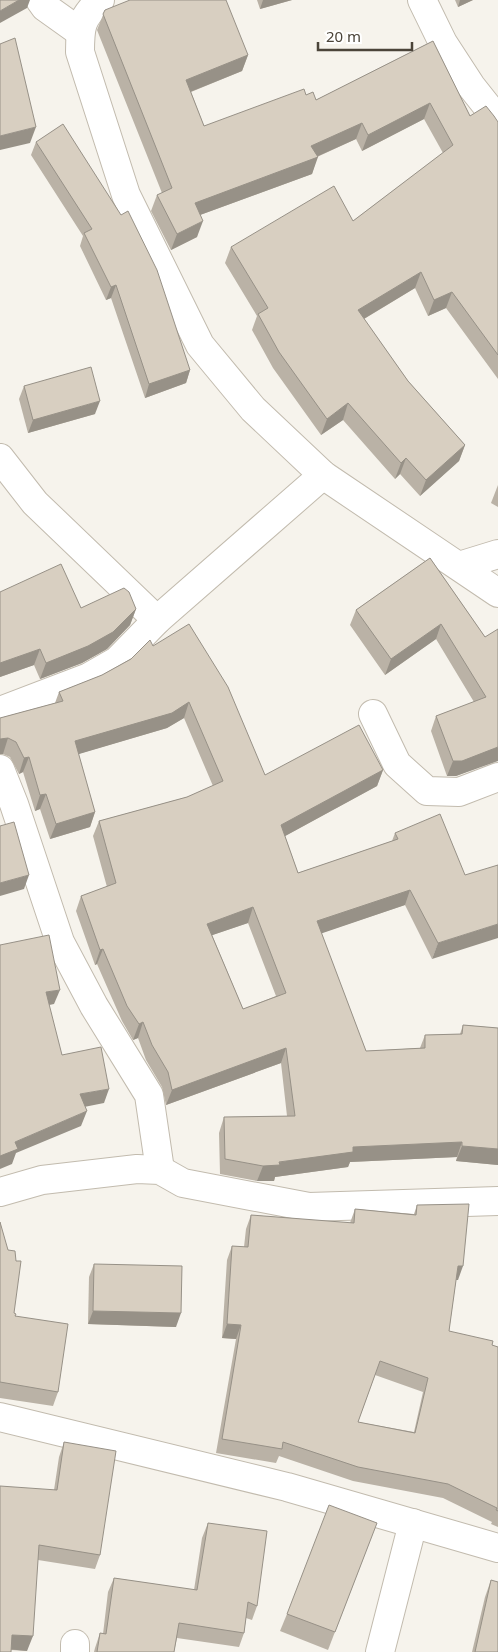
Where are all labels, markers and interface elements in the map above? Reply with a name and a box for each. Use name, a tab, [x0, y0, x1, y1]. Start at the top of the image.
scale bar	[318, 20, 412, 52]
text: 20 m	[326, 26, 361, 46]

